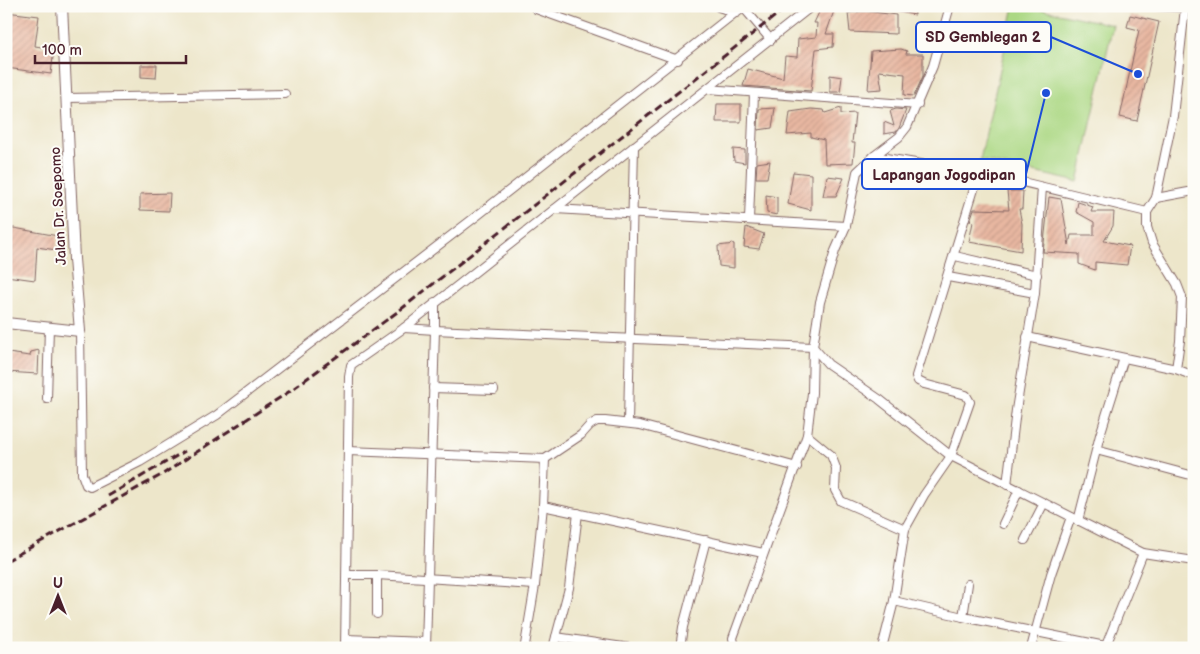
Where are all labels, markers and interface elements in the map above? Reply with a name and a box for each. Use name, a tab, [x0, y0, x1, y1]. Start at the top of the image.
callout: SD Gemblegan 2	[916, 22, 1051, 52]
text: SD Gemblegan 2	[925, 28, 1041, 47]
scale bar	[35, 32, 186, 64]
text: 100 m	[42, 41, 82, 60]
street label: Jalan Dr. Soepomo	[47, 146, 70, 266]
callout: Lapangan Jogodipan	[862, 159, 1026, 189]
text: Lapangan Jogodipan	[872, 166, 1016, 185]
north arrow	[32, 572, 82, 622]
text: U	[53, 575, 63, 592]

